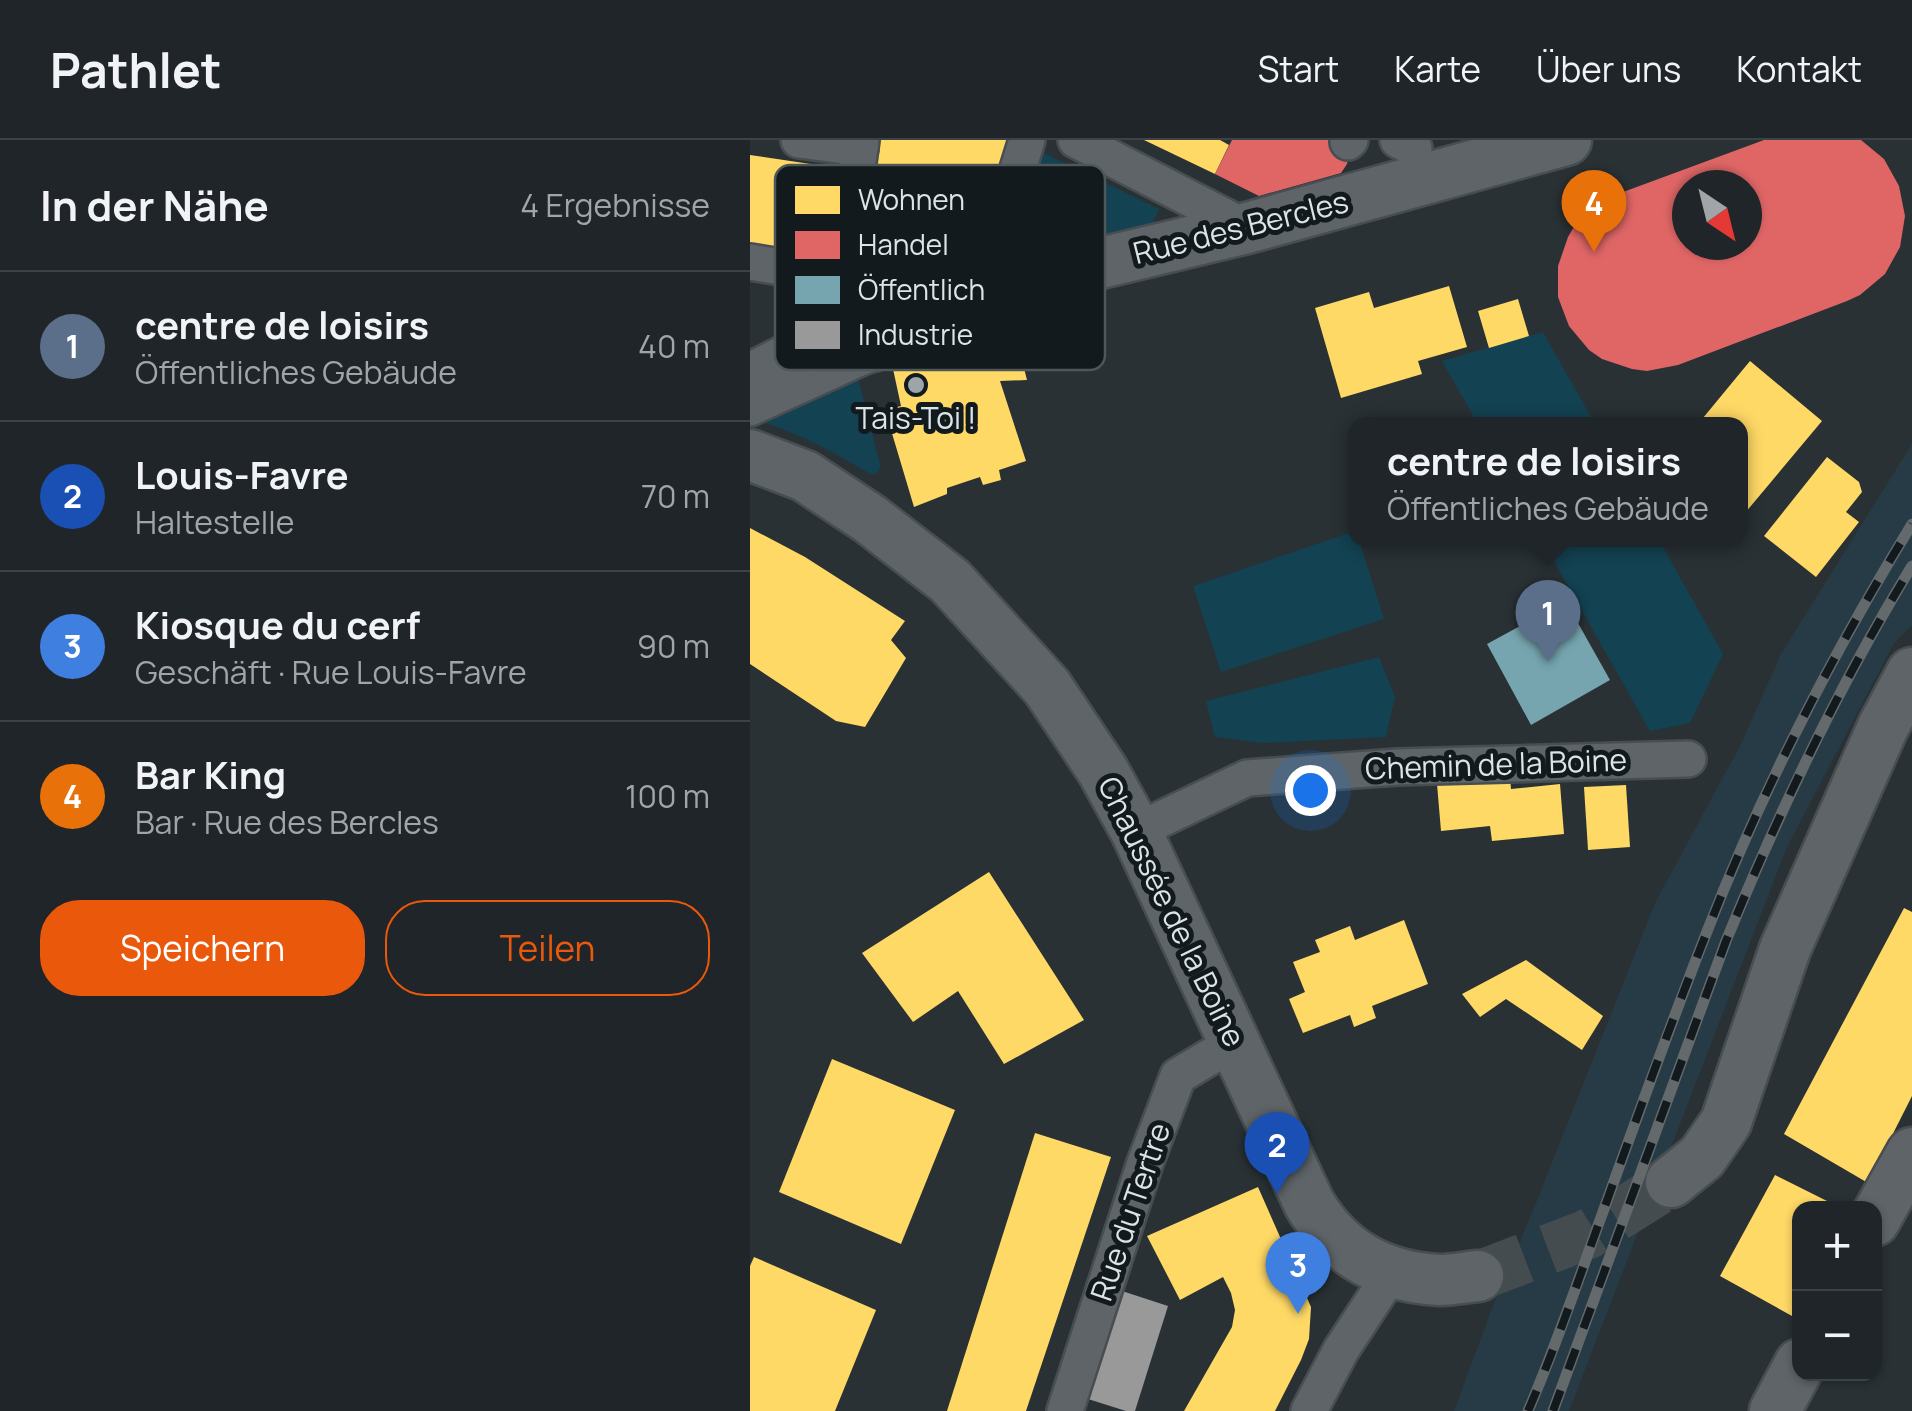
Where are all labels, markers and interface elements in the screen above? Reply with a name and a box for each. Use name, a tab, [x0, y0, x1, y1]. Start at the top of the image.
text: Pathlet	[50, 37, 222, 102]
text: Start	[1258, 45, 1339, 93]
text: Karte	[1394, 45, 1481, 93]
text: Über uns	[1536, 45, 1681, 93]
text: Kontakt	[1736, 45, 1862, 93]
legend	[775, 165, 1105, 370]
pin: 4	[1562, 169, 1626, 252]
north arrow	[1672, 170, 1762, 260]
text: In der Nähe	[40, 176, 269, 234]
text: Wohnen	[858, 180, 965, 218]
street label: Rue des Bercles	[1129, 180, 1352, 273]
text: 4 Ergebnisse	[520, 183, 710, 227]
text: Handel	[858, 225, 949, 263]
text: Öffentlich	[858, 270, 985, 308]
text: centre de loisirs	[135, 298, 429, 350]
text: Industrie	[858, 315, 973, 353]
text: 1	[65, 324, 80, 368]
text: 40 m	[638, 324, 710, 368]
text: Öffentliches Gebäude	[135, 350, 457, 394]
marker: Tais-Toi !	[905, 374, 927, 396]
place label: Tais-Toi !	[855, 397, 977, 438]
popup	[1348, 417, 1748, 547]
text: centre de loisirs	[1387, 434, 1681, 486]
text: Louis-Favre	[135, 448, 349, 500]
text: 2	[63, 474, 82, 518]
text: 70 m	[641, 474, 710, 518]
text: Öffentliches Gebäude	[1387, 486, 1709, 530]
text: Haltestelle	[135, 500, 294, 544]
pin: 1	[1516, 580, 1580, 662]
text: Kiosque du cerf	[135, 598, 420, 650]
text: 3	[63, 624, 82, 668]
text: 90 m	[637, 624, 710, 668]
text: Geschäft · Rue Louis-Favre	[135, 650, 527, 694]
street label: Chemin de la Boine	[1364, 738, 1628, 789]
text: Bar King	[135, 748, 286, 800]
your location	[1285, 765, 1336, 816]
street label: Chaussée de la Boine	[1089, 769, 1256, 1053]
text: 4	[63, 774, 82, 818]
text: 100 m	[625, 774, 710, 818]
text: Bar · Rue des Bercles	[135, 800, 439, 844]
button: Speichern	[40, 900, 365, 996]
button: Teilen	[385, 900, 710, 996]
pin: 2	[1244, 1112, 1310, 1194]
street label: Rue du Tertre	[1080, 1117, 1179, 1306]
map controls	[1792, 1201, 1882, 1381]
button: +	[1792, 1201, 1882, 1291]
pin: 3	[1266, 1232, 1330, 1314]
button: −	[1792, 1291, 1882, 1381]

